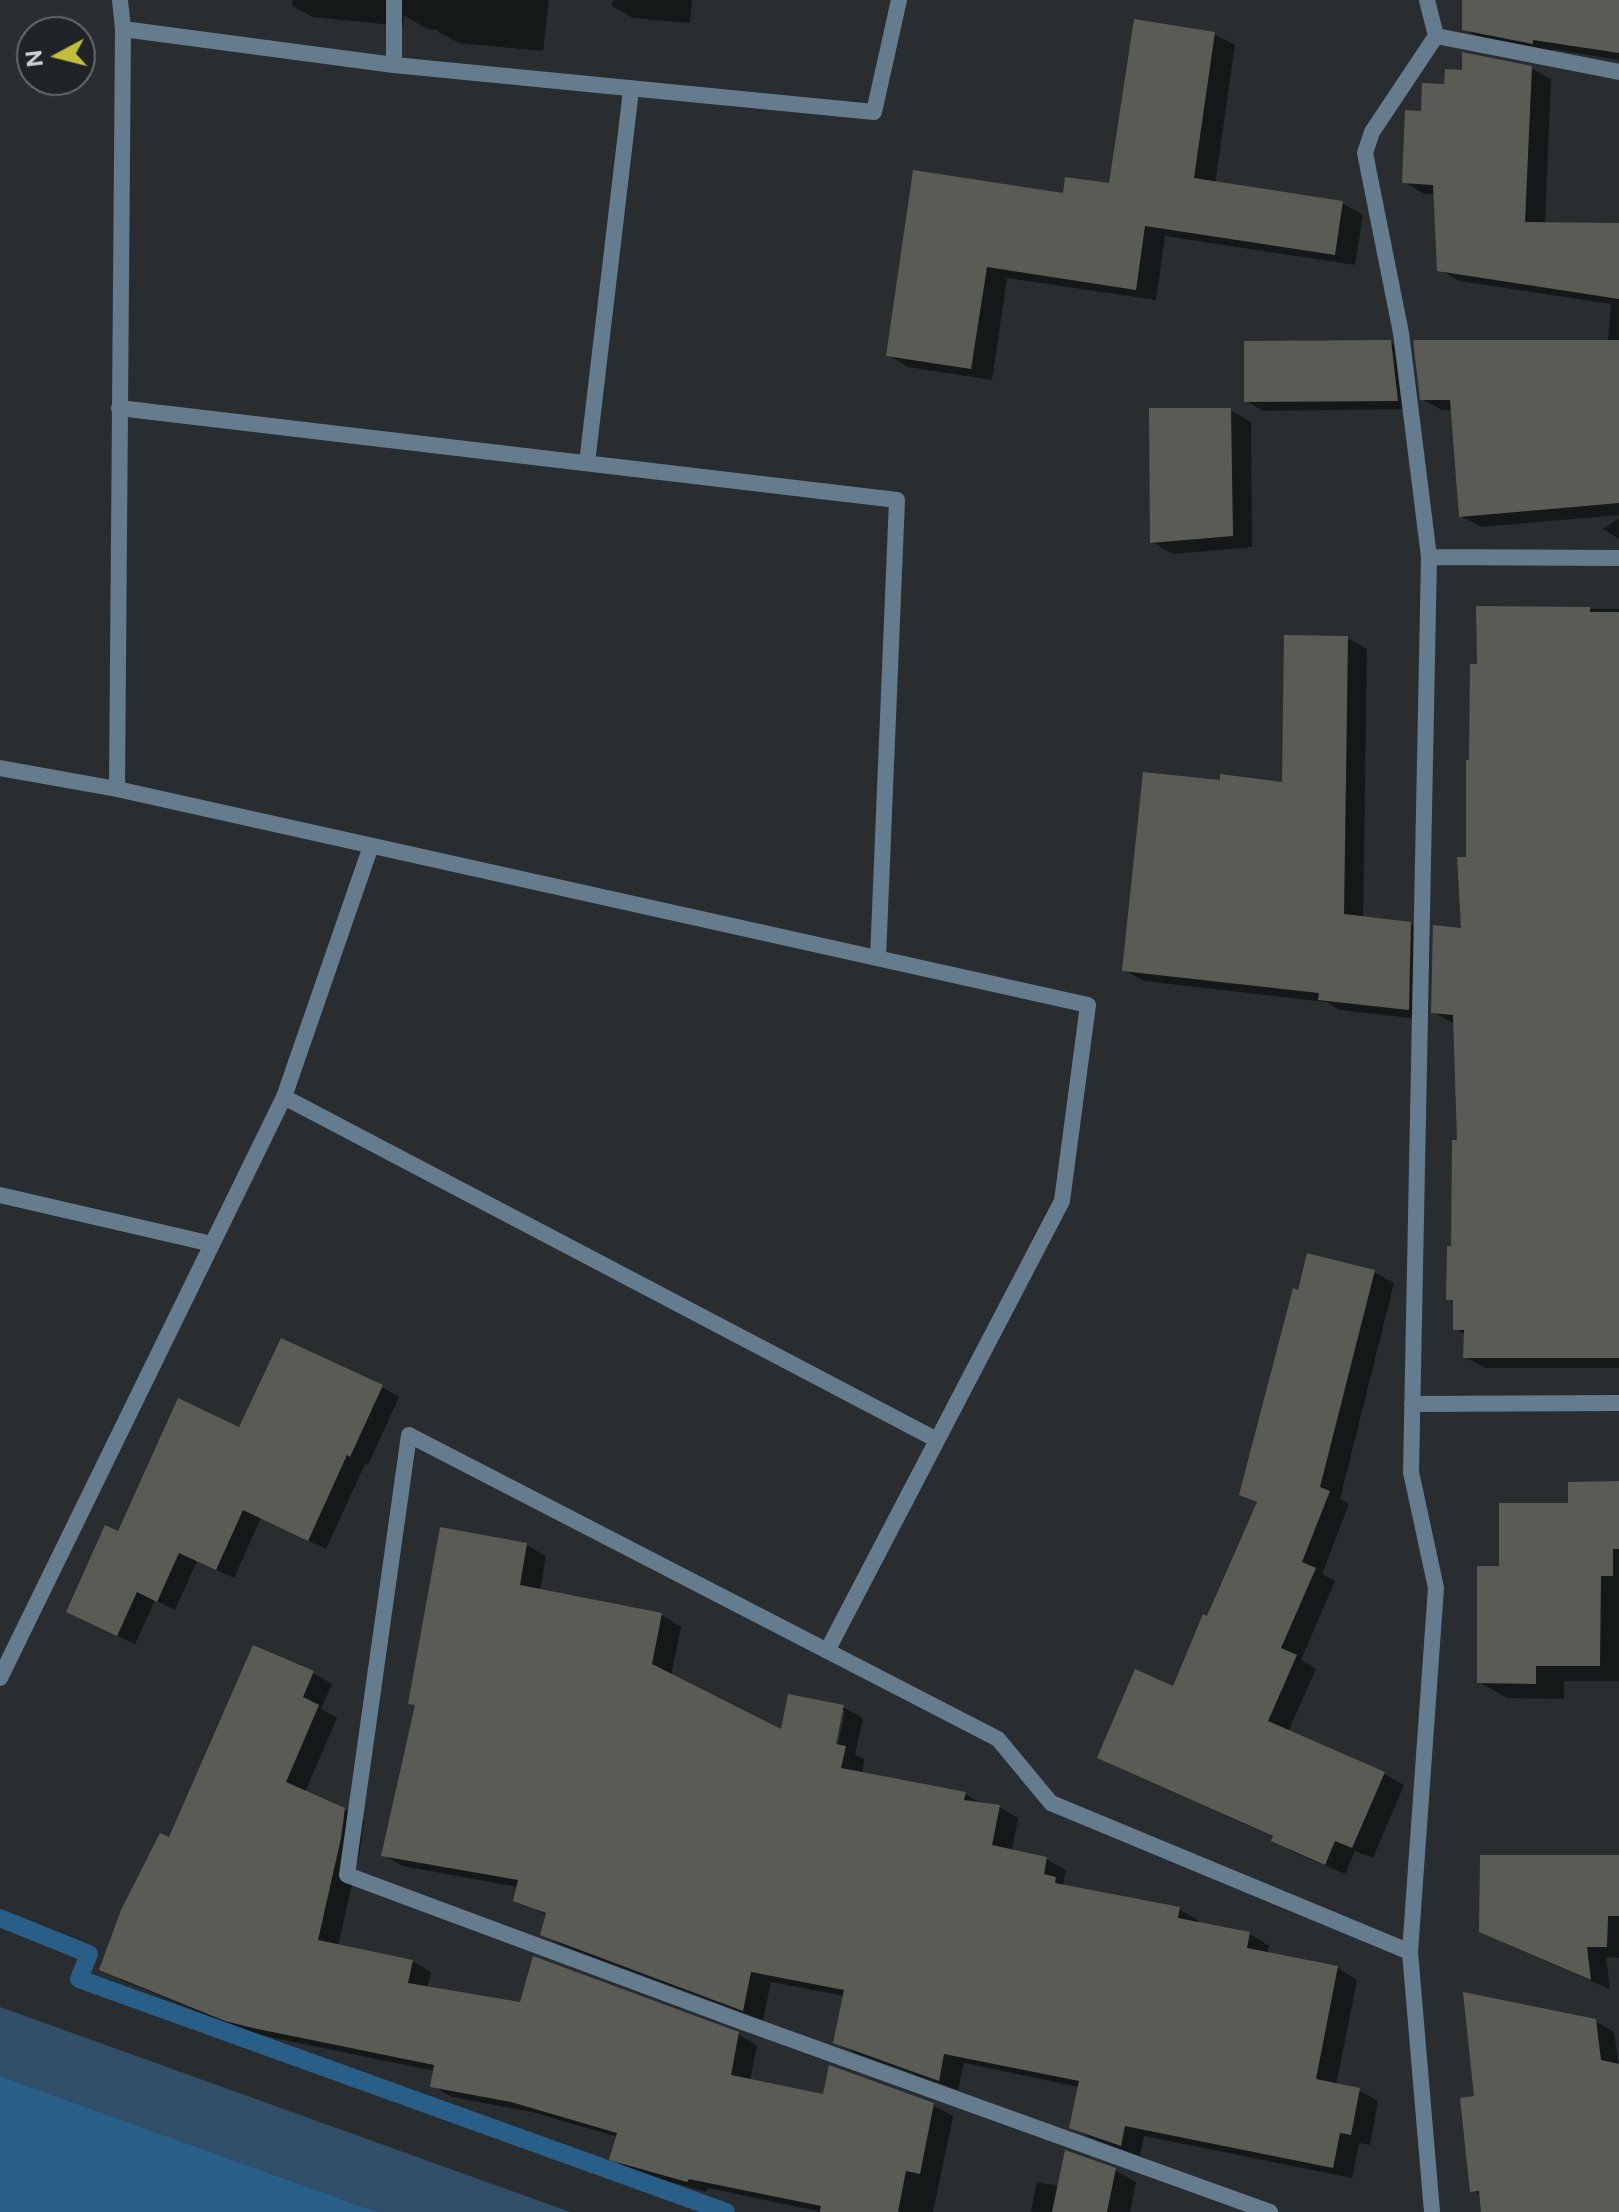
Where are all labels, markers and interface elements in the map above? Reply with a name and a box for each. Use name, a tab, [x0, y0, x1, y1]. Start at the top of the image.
north arrow	[16, 16, 96, 96]
text: N	[20, 49, 48, 69]

